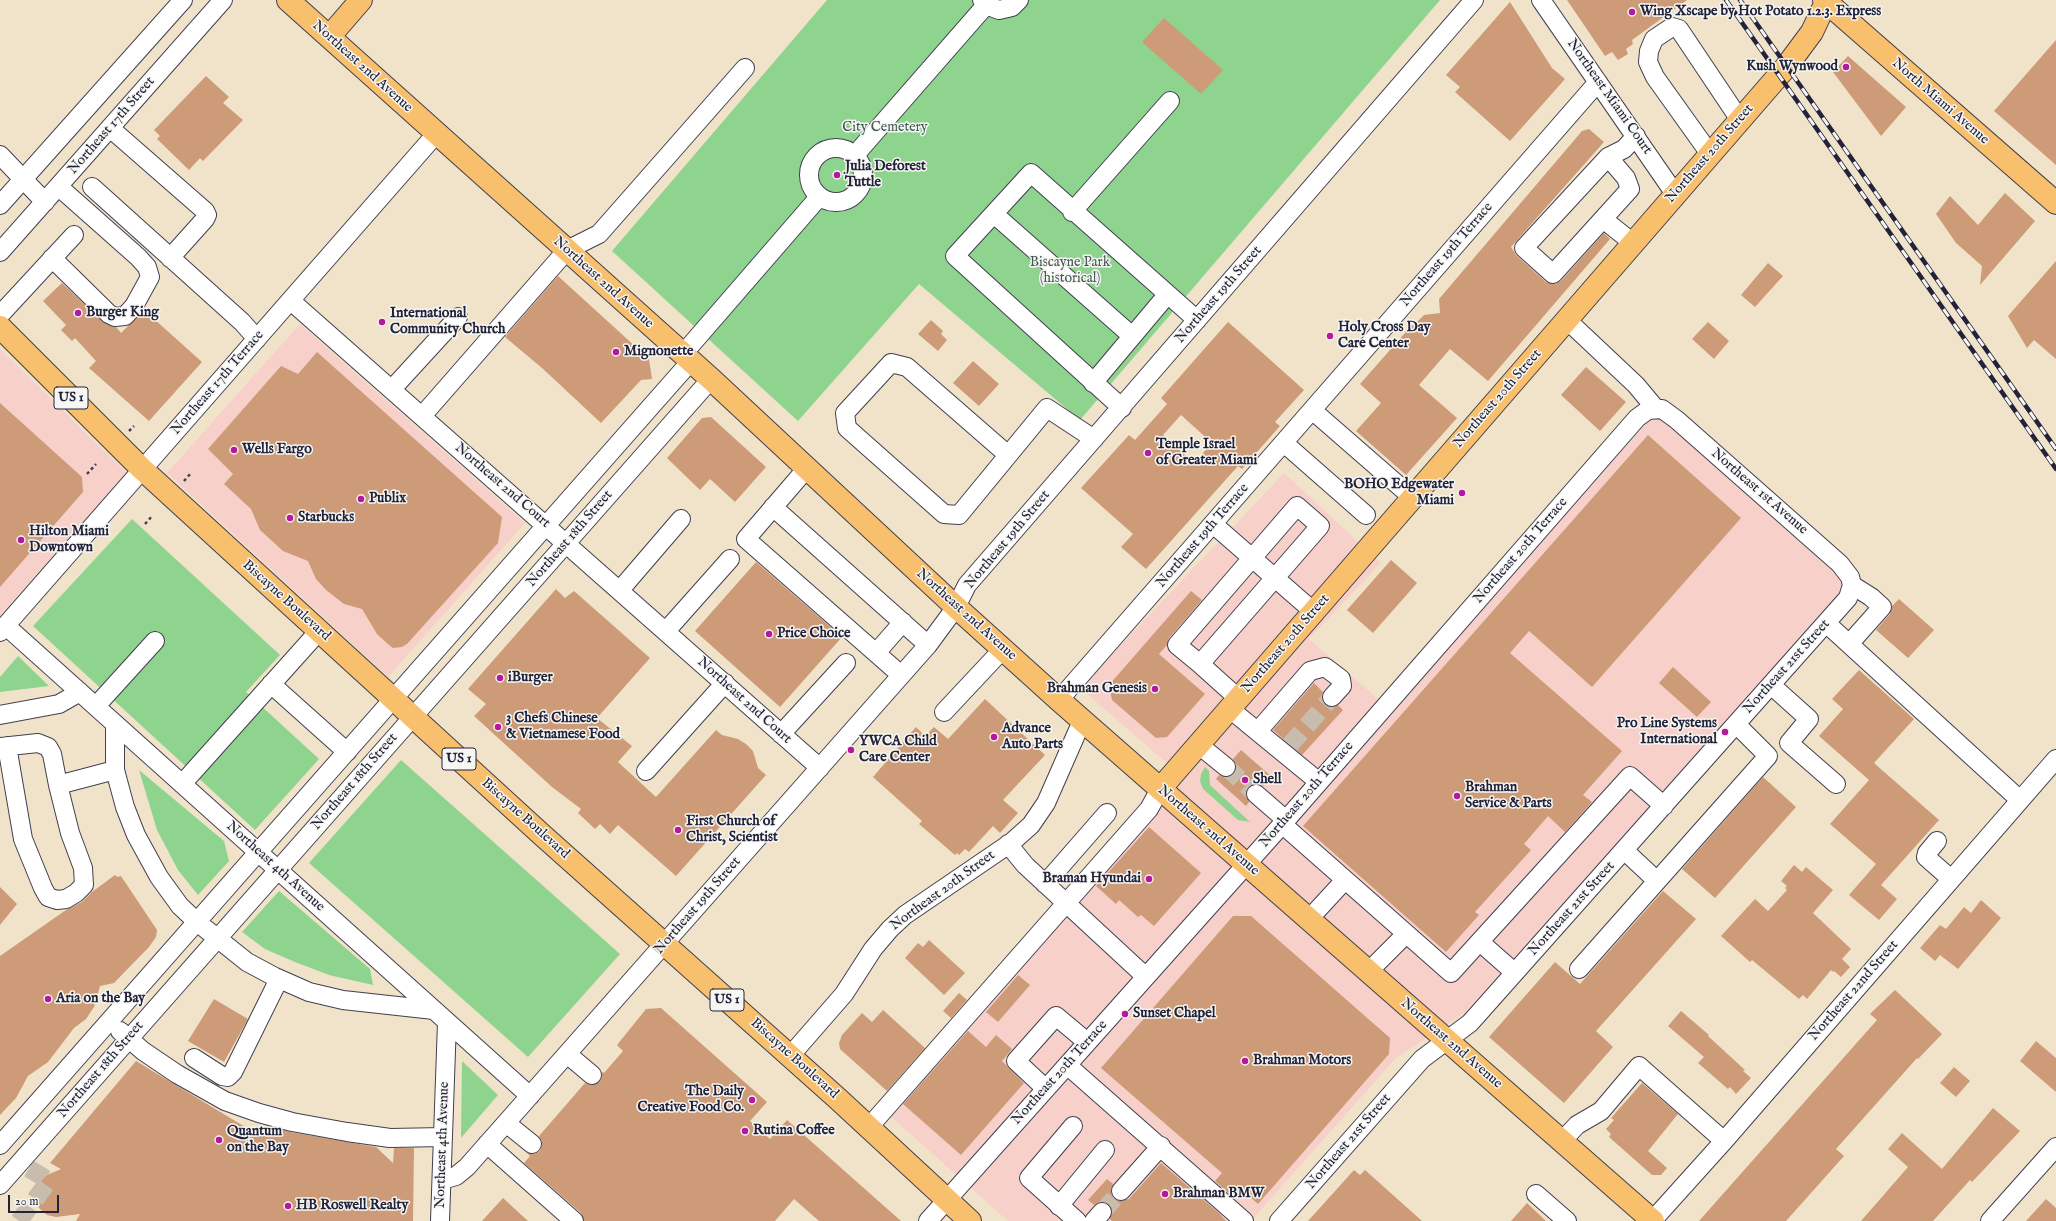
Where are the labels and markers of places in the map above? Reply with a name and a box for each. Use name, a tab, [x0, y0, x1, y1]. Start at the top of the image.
place label: Wing Xscape by Hot Potato 1.2.3. Express	[1640, 4, 1881, 20]
marker: Wing Xscape by Hot Potato 1.2.3. Express	[1627, 7, 1637, 17]
place label: Kush Wynwood	[1746, 59, 1838, 75]
marker: Kush Wynwood	[1841, 62, 1851, 72]
place label: Julia Deforest Tuttle	[845, 159, 926, 192]
marker: Julia Deforest Tuttle	[832, 170, 842, 180]
place label: Burger King	[86, 305, 159, 321]
place label: International Community Church	[390, 306, 505, 338]
marker: Burger King	[73, 308, 83, 318]
marker: International Community Church	[377, 317, 387, 327]
place label: Holy Cross Day Care Center	[1338, 320, 1430, 352]
marker: Holy Cross Day Care Center	[1325, 331, 1335, 341]
place label: Mignonette	[624, 344, 693, 360]
marker: Mignonette	[611, 347, 621, 357]
place label: Temple Israel of Greater Miami	[1156, 437, 1257, 470]
place label: Wells Fargo	[242, 442, 312, 458]
marker: Wells Fargo	[229, 445, 239, 455]
marker: Temple Israel of Greater Miami	[1143, 448, 1153, 458]
place label: BOHO Edgewater Miami	[1344, 477, 1454, 510]
marker: BOHO Edgewater Miami	[1457, 488, 1467, 498]
place label: Publix	[369, 491, 406, 507]
marker: Publix	[356, 494, 366, 504]
place label: Starbucks	[298, 510, 354, 526]
marker: Starbucks	[285, 513, 295, 523]
place label: Hilton Miami Downtown	[29, 524, 109, 556]
marker: Hilton Miami Downtown	[16, 535, 26, 545]
place label: Price Choice	[777, 626, 850, 642]
marker: Price Choice	[764, 629, 774, 639]
place label: iBurger	[508, 670, 553, 686]
marker: iBurger	[495, 673, 505, 683]
place label: Brahman Genesis	[1047, 681, 1147, 697]
marker: Brahman Genesis	[1150, 684, 1160, 694]
place label: 3 Chefs Chinese & Vietnamese Food	[506, 711, 620, 744]
place label: Pro Line Systems International	[1617, 716, 1717, 748]
place label: Advance Auto Parts	[1002, 721, 1063, 754]
marker: 3 Chefs Chinese & Vietnamese Food	[493, 722, 503, 732]
marker: Pro Line Systems International	[1720, 727, 1730, 737]
marker: Advance Auto Parts	[989, 732, 999, 742]
place label: YWCA Child Care Center	[859, 734, 937, 766]
marker: YWCA Child Care Center	[846, 745, 856, 755]
place label: Shell	[1253, 772, 1282, 788]
marker: Shell	[1240, 775, 1250, 785]
place label: Brahman Service & Parts	[1465, 780, 1552, 812]
marker: Brahman Service & Parts	[1452, 791, 1462, 801]
place label: First Church of Christ, Scientist	[686, 814, 778, 846]
marker: First Church of Christ, Scientist	[673, 825, 683, 835]
place label: Braman Hyundai	[1043, 871, 1141, 887]
marker: Braman Hyundai	[1144, 874, 1154, 884]
place label: Aria on the Bay	[56, 991, 145, 1007]
marker: Aria on the Bay	[43, 994, 53, 1004]
place label: Sunset Chapel	[1133, 1006, 1215, 1022]
marker: Sunset Chapel	[1120, 1009, 1130, 1019]
place label: Brahman Motors	[1253, 1053, 1351, 1069]
marker: Brahman Motors	[1240, 1056, 1250, 1066]
place label: The Daily Creative Food Co.	[637, 1084, 744, 1116]
marker: The Daily Creative Food Co.	[747, 1095, 757, 1105]
place label: Rutina Coffee	[753, 1123, 835, 1139]
place label: Quantum on the Bay	[227, 1124, 289, 1156]
marker: Rutina Coffee	[740, 1126, 750, 1136]
marker: Quantum on the Bay	[214, 1135, 224, 1145]
place label: Brahman BMW	[1173, 1186, 1264, 1202]
marker: Brahman BMW	[1160, 1189, 1170, 1199]
place label: HB Roswell Realty	[296, 1198, 408, 1214]
marker: HB Roswell Realty	[283, 1201, 293, 1211]

